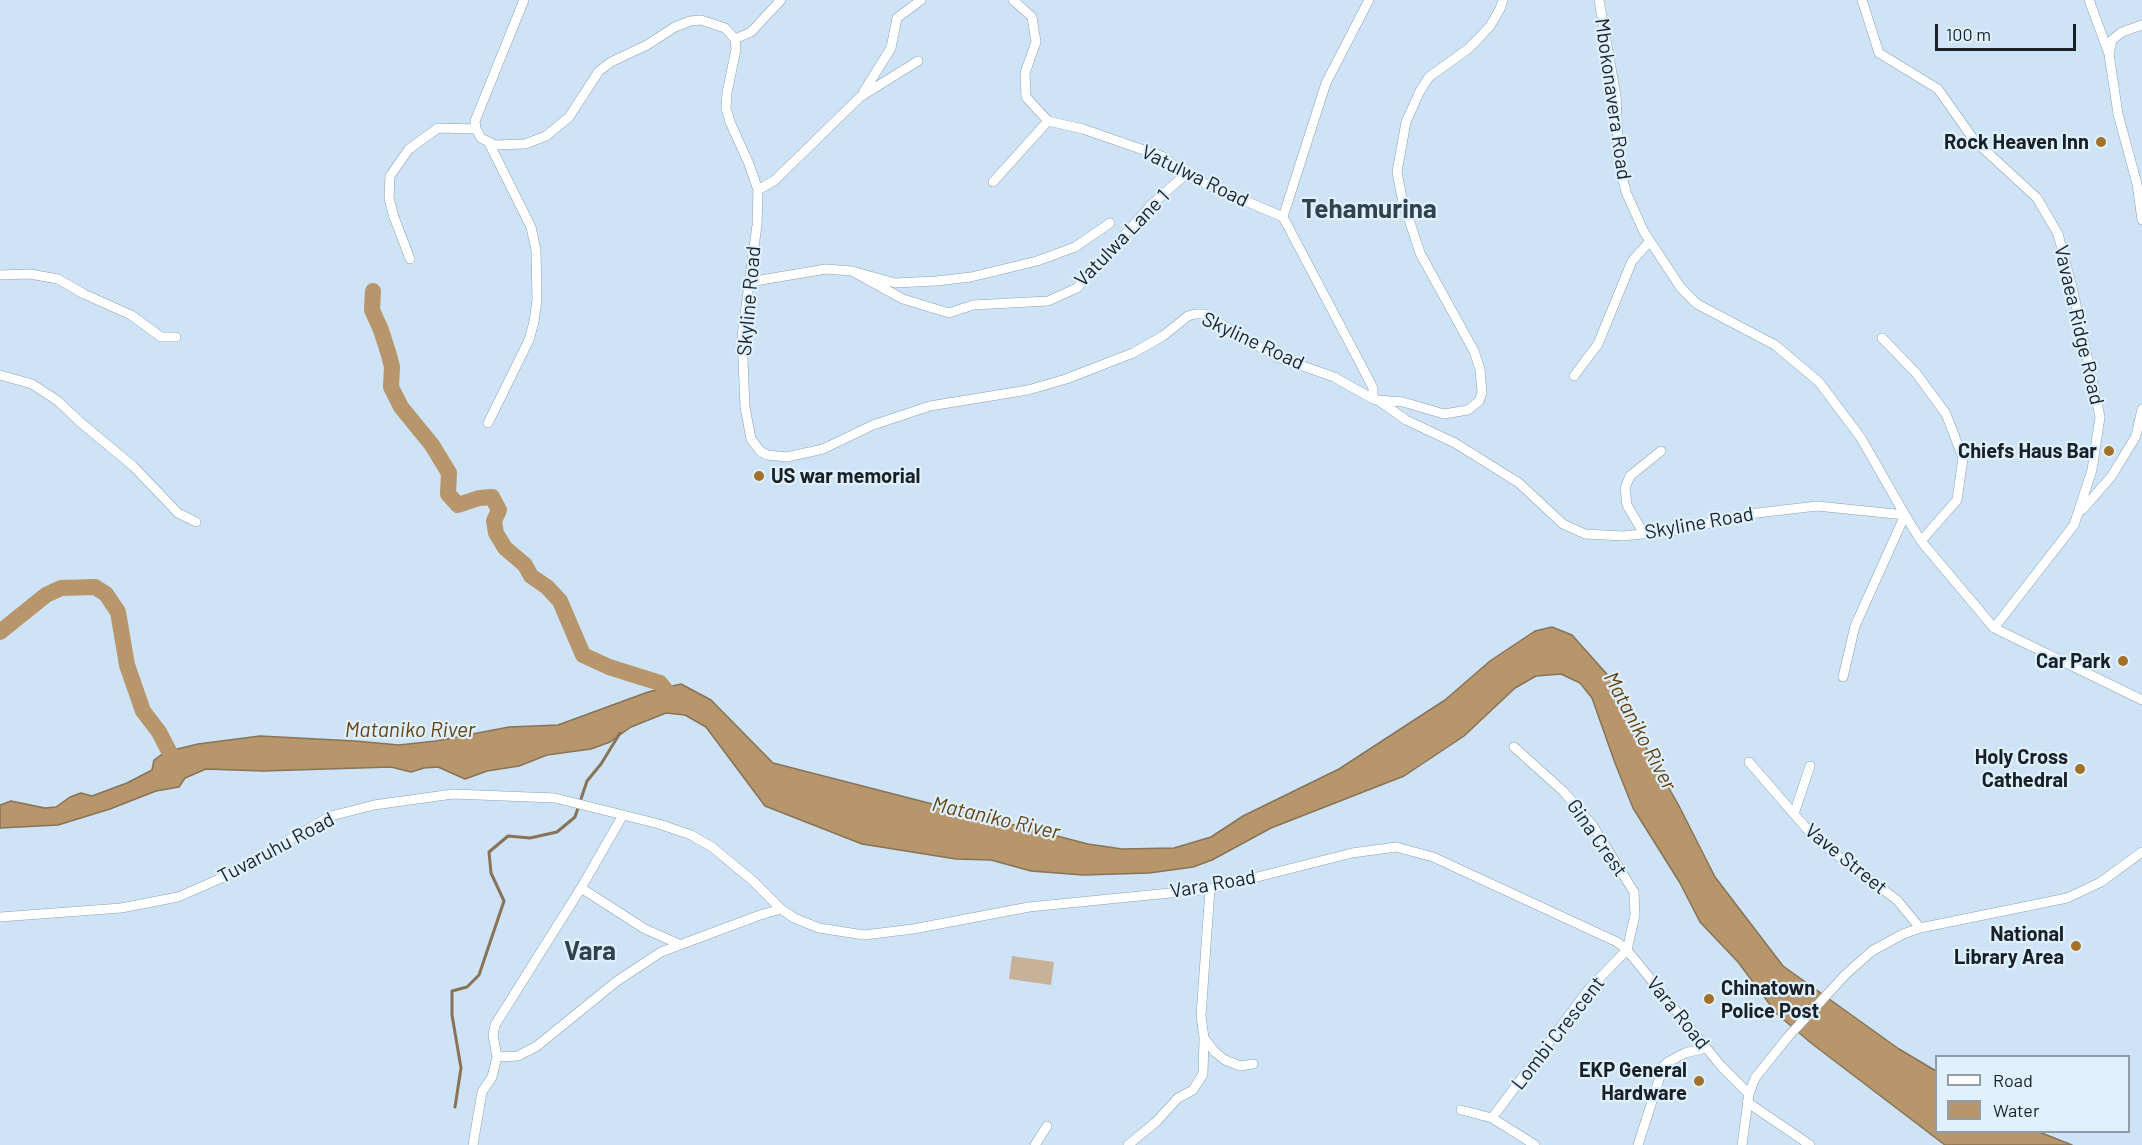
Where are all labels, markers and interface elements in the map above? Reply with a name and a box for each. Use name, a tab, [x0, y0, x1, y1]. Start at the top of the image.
scale bar	[1938, 12, 2079, 50]
street label: Mbokonavera Road	[1590, 17, 1636, 181]
text: 100 m	[1946, 23, 1991, 45]
place label: Rock Heaven Inn	[1944, 130, 2089, 154]
marker: Rock Heaven Inn	[2094, 135, 2108, 149]
street label: Vatulwa Road	[1138, 140, 1252, 212]
street label: Vatulwa Lane 1	[1070, 184, 1174, 292]
district label: Tehamurina	[1301, 193, 1437, 225]
street label: Vavaea Ridge Road	[2049, 243, 2109, 407]
street label: Skyline Road	[732, 245, 766, 357]
street label: Skyline Road	[1198, 307, 1308, 375]
place label: Chiefs Haus Bar	[1958, 439, 2097, 463]
marker: Chiefs Haus Bar	[2102, 444, 2116, 458]
place label: US war memorial	[771, 464, 920, 488]
marker: US war memorial	[752, 469, 766, 483]
street label: Skyline Road	[1643, 502, 1755, 544]
place label: Car Park	[2036, 649, 2111, 673]
marker: Car Park	[2116, 654, 2130, 668]
water label: Mataniko River	[1598, 667, 1682, 795]
water label: Mataniko River	[345, 717, 475, 743]
place label: Holy Cross Cathedral	[1975, 745, 2068, 792]
marker: Holy Cross Cathedral	[2073, 762, 2087, 776]
water label: Mataniko River	[930, 791, 1062, 845]
street label: Gina Crest	[1562, 795, 1632, 881]
street label: Tuvaruhu Road	[214, 807, 338, 889]
street label: Vave Street	[1800, 818, 1892, 900]
street label: Vara Road	[1168, 865, 1258, 903]
place label: National Library Area	[1954, 922, 2064, 969]
district label: Vara	[564, 935, 616, 967]
marker: National Library Area	[2069, 939, 2083, 953]
street label: Lombi Crescent	[1506, 972, 1610, 1094]
street label: Vara Road	[1641, 972, 1715, 1054]
place label: Chinatown Police Post	[1721, 976, 1819, 1023]
marker: Chinatown Police Post	[1702, 992, 1716, 1006]
legend	[1935, 1055, 2130, 1133]
place label: EKP General Hardware	[1579, 1058, 1687, 1105]
text: Road	[1993, 1069, 2033, 1091]
marker: EKP General Hardware	[1692, 1074, 1706, 1088]
text: Water	[1993, 1099, 2040, 1121]

